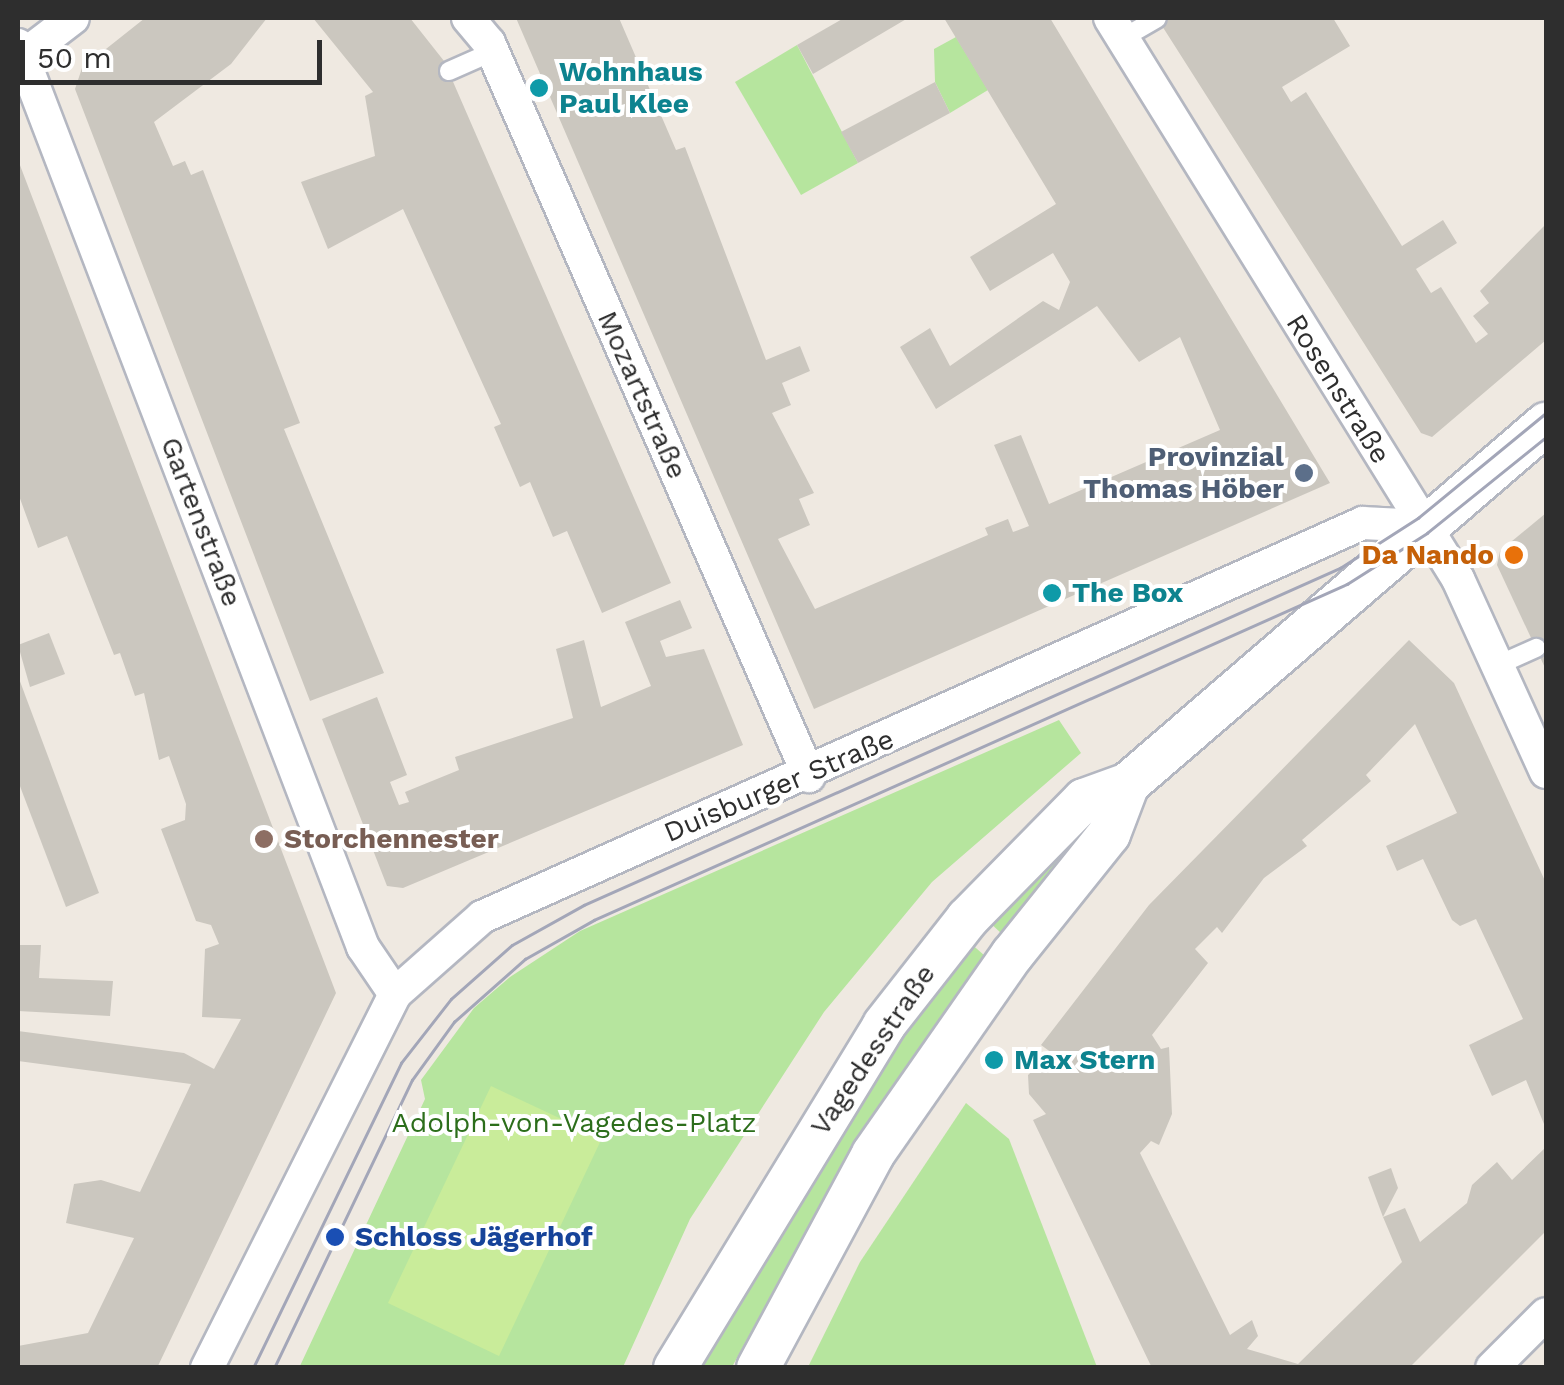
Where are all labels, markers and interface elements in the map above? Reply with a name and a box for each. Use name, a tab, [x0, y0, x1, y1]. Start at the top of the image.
scale bar	[25, 20, 328, 82]
text: 50 m	[37, 40, 112, 75]
place label: Wohnhaus Paul Klee	[559, 55, 703, 121]
marker: Wohnhaus Paul Klee	[528, 77, 550, 99]
street label: Mozartstraße	[590, 306, 694, 484]
street label: Rosenstraße	[1279, 308, 1397, 470]
street label: Gartenstraße	[153, 433, 249, 611]
place label: Provinzial Thomas Höber	[1083, 440, 1284, 506]
marker: Provinzial Thomas Höber	[1293, 462, 1315, 484]
place label: Da Nando	[1361, 538, 1494, 572]
marker: Da Nando	[1503, 544, 1525, 566]
place label: The Box	[1072, 576, 1183, 610]
marker: The Box	[1041, 582, 1063, 604]
street label: Duisburger Straße	[659, 722, 899, 850]
place label: Storchennester	[284, 822, 499, 856]
marker: Storchennester	[253, 828, 275, 850]
street label: Vagedesstraße	[804, 958, 942, 1142]
place label: Max Stern	[1014, 1043, 1156, 1077]
marker: Max Stern	[983, 1049, 1005, 1071]
park label: Adolph-von-Vagedes-Platz	[392, 1106, 756, 1140]
place label: Schloss Jägerhof	[355, 1220, 593, 1254]
marker: Schloss Jägerhof	[324, 1226, 346, 1248]

